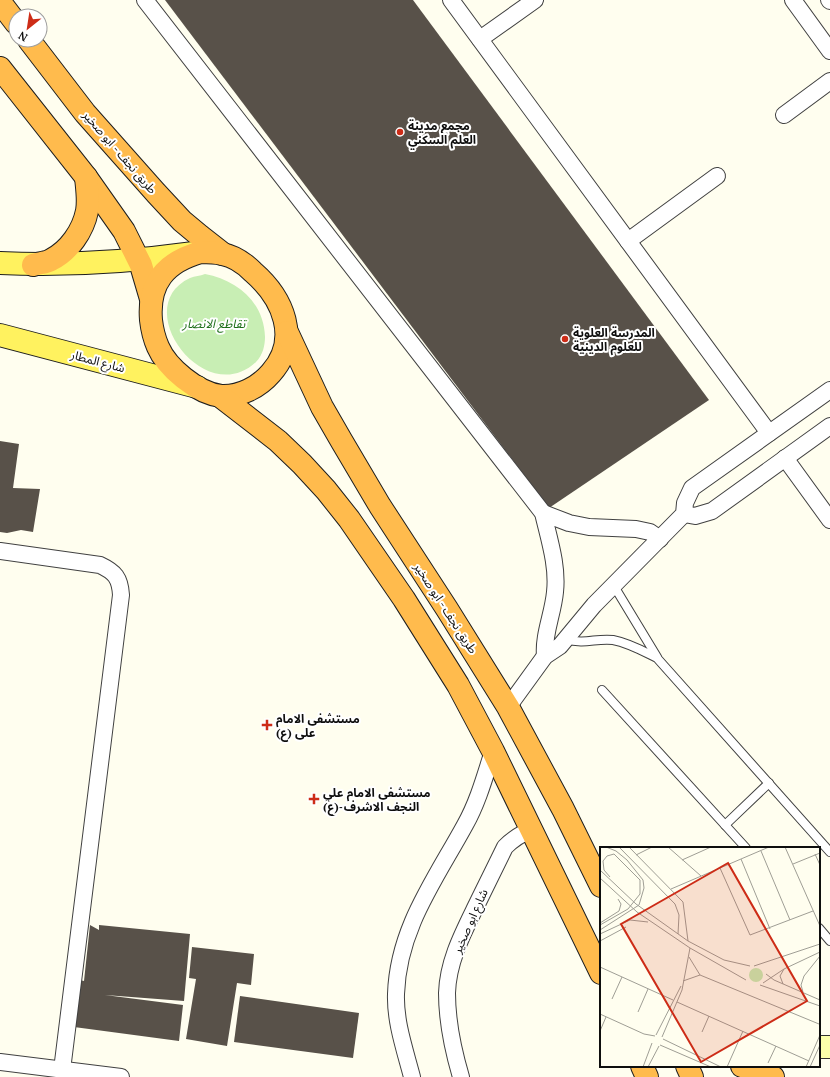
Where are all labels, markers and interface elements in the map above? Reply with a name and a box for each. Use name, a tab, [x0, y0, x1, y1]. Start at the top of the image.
north arrow	[8, 8, 48, 48]
text: N	[15, 28, 30, 45]
street label: طريق نجف - ابو صخير	[78, 107, 160, 197]
place label: مجمع مدينة العلم السكني	[408, 118, 476, 149]
marker: مجمع مدينة العلم السكني	[395, 127, 405, 137]
park label: تقاطع الانصار	[182, 316, 248, 333]
place label: المدرسة العلوية للعلوم الدينية	[573, 325, 655, 356]
marker: المدرسة العلوية للعلوم الدينية	[560, 334, 570, 344]
street label: شارع المطار	[68, 346, 127, 377]
street label: طريق نجف - ابو صخير	[410, 559, 481, 657]
place label: مستشفی الامام علی (ع)	[276, 711, 360, 742]
marker: مستشفی الامام علی (ع)	[261, 719, 273, 731]
place label: مستشفى الامام علي (ع)-النجف الاشرف	[323, 785, 430, 816]
marker: مستشفى الامام علي (ع)-النجف الاشرف	[308, 793, 320, 805]
inset map	[600, 847, 820, 1067]
street label: شارع ابو صخير	[449, 887, 493, 957]

